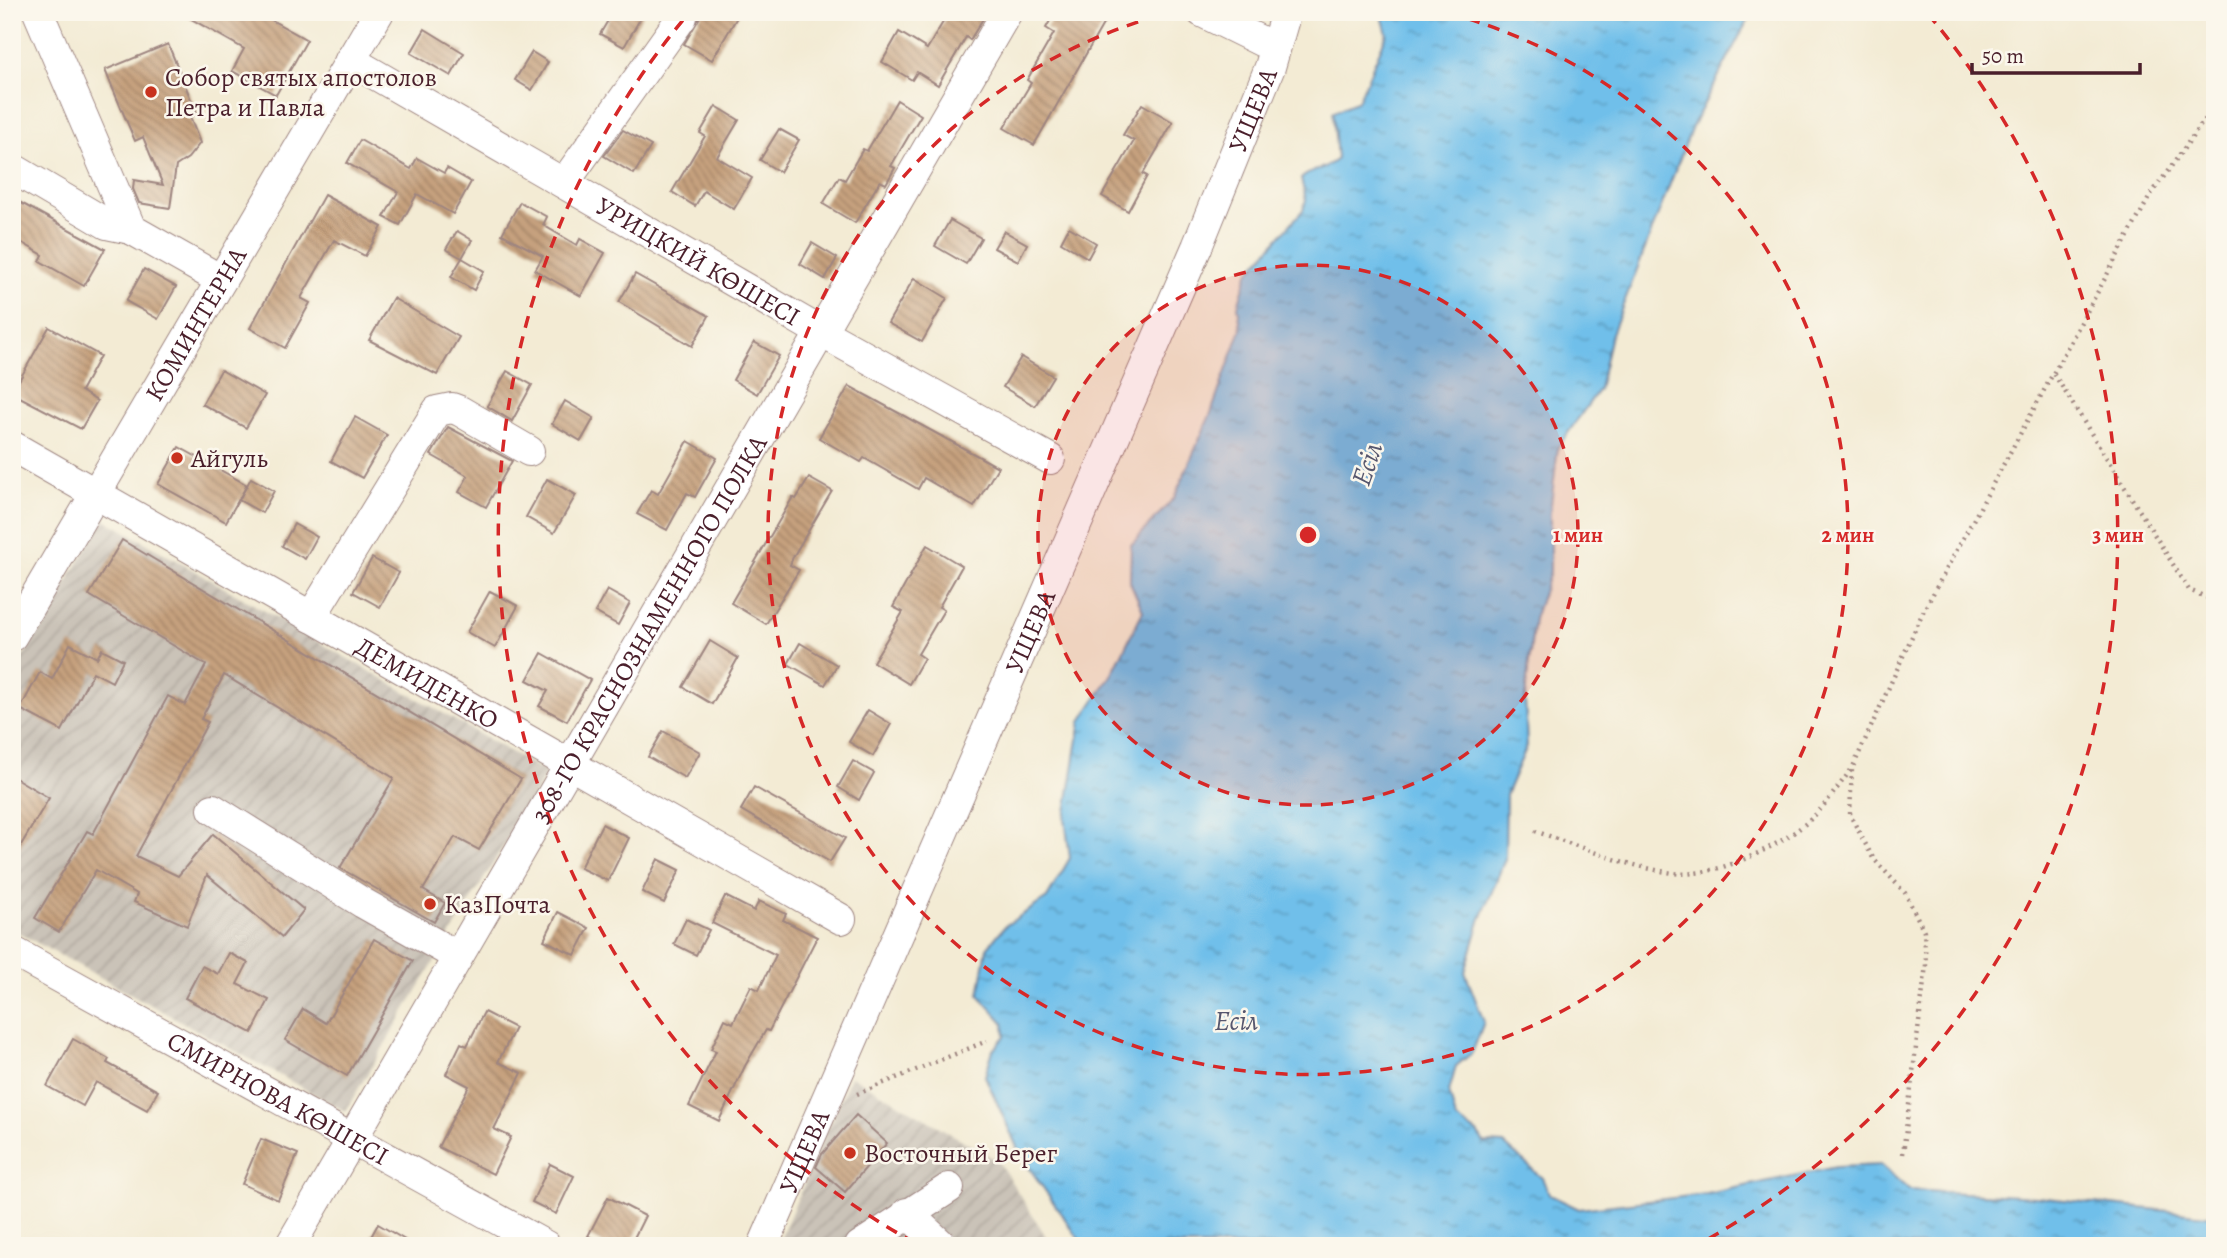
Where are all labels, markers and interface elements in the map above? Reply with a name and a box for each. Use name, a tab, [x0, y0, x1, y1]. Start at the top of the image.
scale bar	[1972, 32, 2140, 76]
text: 50 m	[1982, 42, 2024, 70]
place label: Собор святых апостолов Петра и Павла	[165, 60, 437, 125]
street label: УЩЕВА	[1220, 62, 1286, 157]
marker: Собор святых апостолов Петра и Павла	[143, 84, 159, 100]
street label: УРИЦКИЙ КӨШЕСІ	[589, 188, 807, 334]
street label: КОМИНТЕРНА	[137, 240, 255, 408]
street label: 308-ГО КРАСНОЗНАМЕННОГО ПОЛКА	[522, 428, 775, 829]
water label: Есіл	[1342, 437, 1392, 491]
place label: Айгуль	[190, 441, 268, 476]
marker: Айгуль	[169, 450, 185, 466]
text: 1 мин	[1553, 521, 1603, 549]
text: 2 мин	[1822, 521, 1874, 549]
text: 3 мин	[2092, 521, 2144, 549]
centre of rings	[1296, 523, 1320, 547]
street label: УЩЕВА	[996, 583, 1064, 679]
street label: ДЕМИДЕНКО	[349, 628, 505, 738]
place label: КазПочта	[444, 887, 551, 922]
marker: КазПочта	[422, 896, 438, 912]
water label: Есіл	[1214, 1002, 1258, 1040]
street label: СМИРНОВА КӨШЕСІ	[161, 1023, 395, 1173]
street label: УЩЕВА	[770, 1103, 838, 1199]
place label: Восточный Берег	[864, 1136, 1058, 1171]
marker: Восточный Берег	[842, 1145, 858, 1161]

